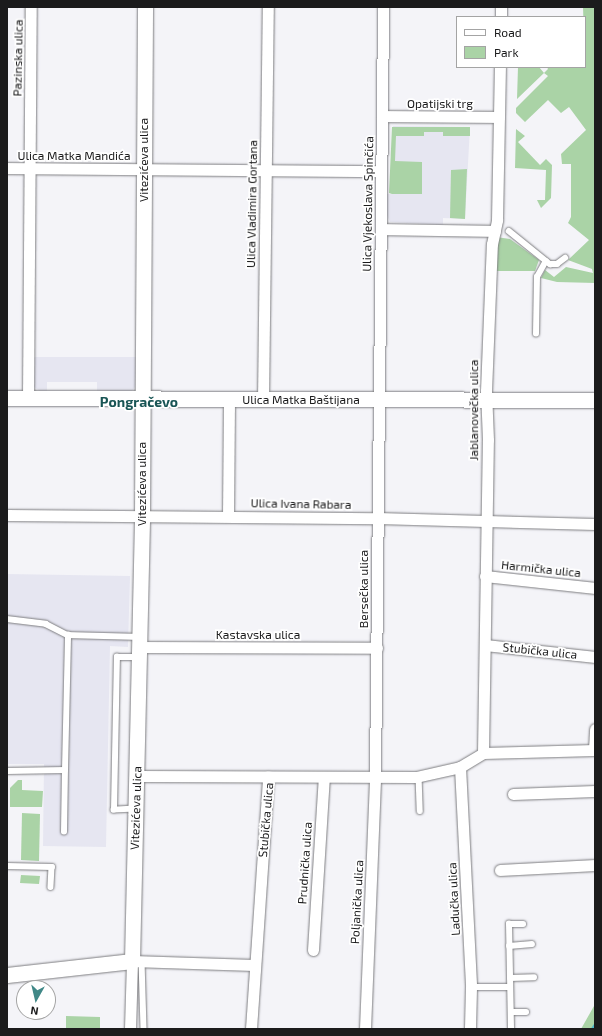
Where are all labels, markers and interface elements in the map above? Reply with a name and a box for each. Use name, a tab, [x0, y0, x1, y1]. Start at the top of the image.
legend	[456, 16, 586, 68]
street label: Pazinska ulica	[10, 19, 26, 97]
text: Road	[494, 25, 522, 39]
text: Park	[494, 45, 519, 59]
street label: Opatijski trg	[407, 97, 473, 111]
street label: Vitezićeva ulica	[137, 118, 151, 202]
street label: Ulica Vjekoslava Spinčića	[360, 136, 376, 272]
street label: Ulica Vladimira Gortana	[244, 140, 260, 268]
street label: Ulica Matka Mandića	[17, 149, 131, 163]
street label: Jablanovečka ulica	[467, 359, 481, 461]
street label: Ulica Matka Baštijana	[242, 393, 360, 407]
district label: Pongračevo	[100, 394, 178, 410]
street label: Vitezićeva ulica	[135, 442, 149, 526]
street label: Ulica Ivana Rabara	[251, 496, 351, 512]
street label: Bersečka ulica	[357, 550, 371, 628]
street label: Harmička ulica	[500, 558, 582, 580]
street label: Kastavska ulica	[216, 628, 300, 642]
street label: Stubička ulica	[502, 640, 578, 662]
street label: Vitezićeva ulica	[127, 766, 145, 850]
street label: Stubička ulica	[256, 782, 276, 858]
street label: Prudnička ulica	[295, 821, 315, 905]
street label: Poljanička ulica	[348, 860, 366, 944]
street label: Ladučka ulica	[445, 862, 463, 936]
north arrow	[16, 980, 56, 1020]
text: N	[30, 1004, 39, 1018]

